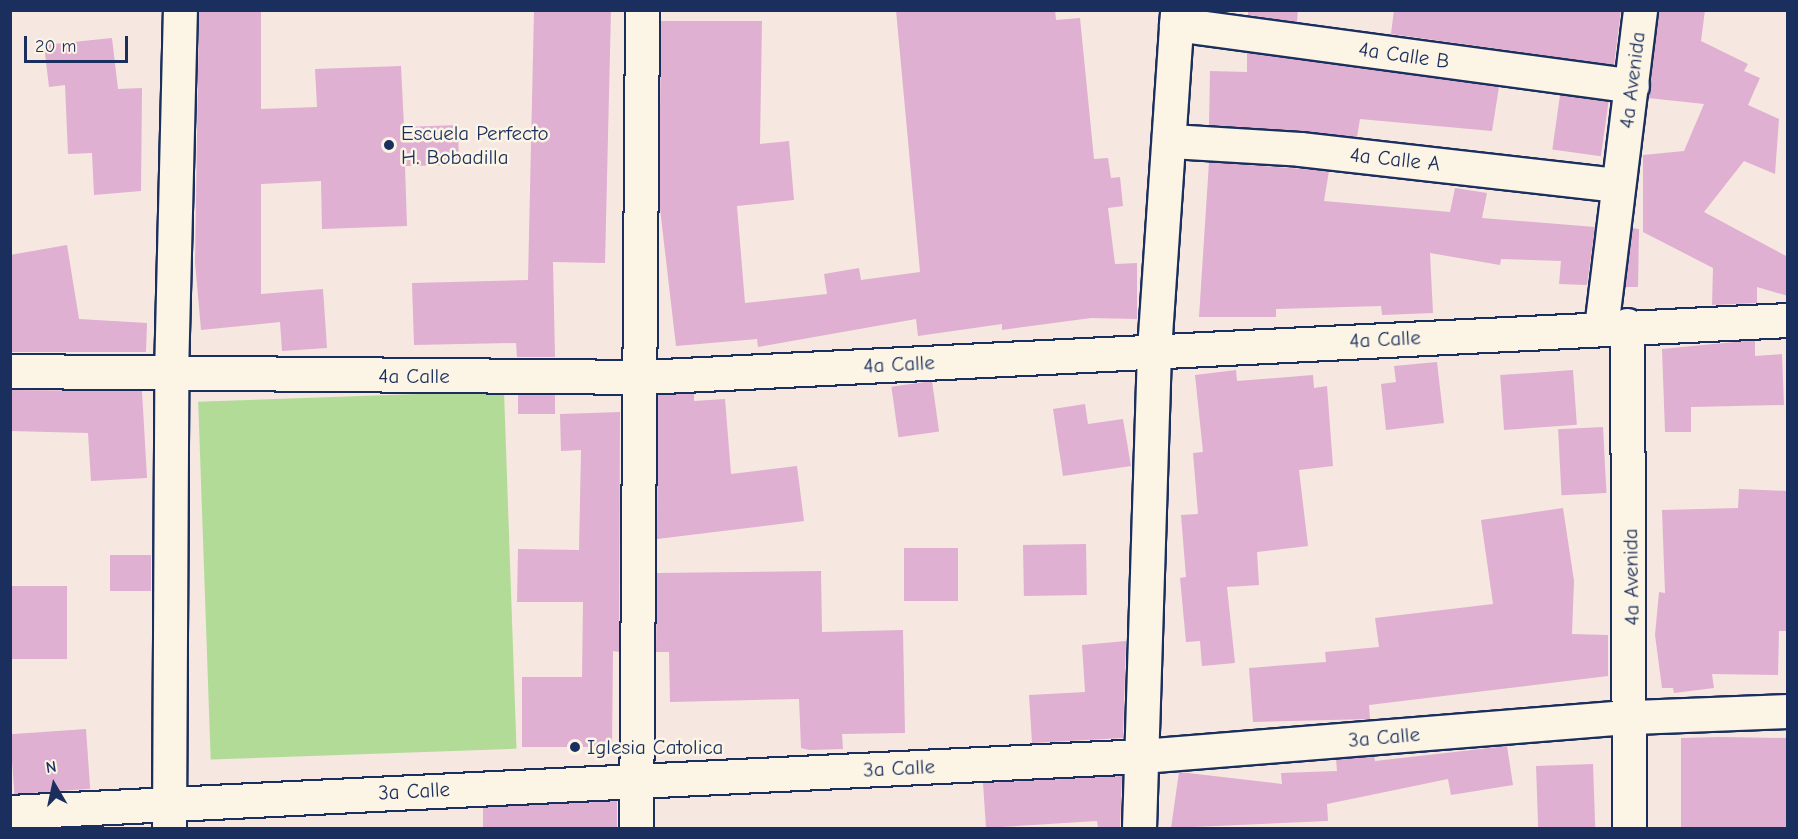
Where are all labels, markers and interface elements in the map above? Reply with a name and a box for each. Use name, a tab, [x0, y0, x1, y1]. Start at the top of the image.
scale bar	[27, 24, 130, 62]
street label: 4a Avenida	[1614, 30, 1650, 130]
text: 20 m	[35, 36, 76, 57]
street label: 4a Calle B	[1357, 36, 1451, 74]
place label: Escuela Perfecto H. Bobadilla	[401, 120, 549, 170]
marker: Escuela Perfecto H. Bobadilla	[382, 138, 396, 152]
street label: 4a Calle A	[1349, 142, 1441, 176]
street label: 4a Calle	[1349, 325, 1421, 353]
street label: 4a Calle	[863, 350, 935, 378]
street label: 4a Calle	[378, 363, 450, 389]
street label: 4a Avenida	[1618, 528, 1644, 626]
street label: 3a Calle	[1347, 721, 1421, 753]
place label: Iglesia Catolica	[587, 734, 723, 760]
marker: Iglesia Catolica	[568, 740, 582, 754]
street label: 3a Calle	[862, 754, 936, 782]
north arrow	[24, 755, 84, 815]
text: N	[45, 758, 58, 777]
street label: 3a Calle	[377, 777, 451, 805]

